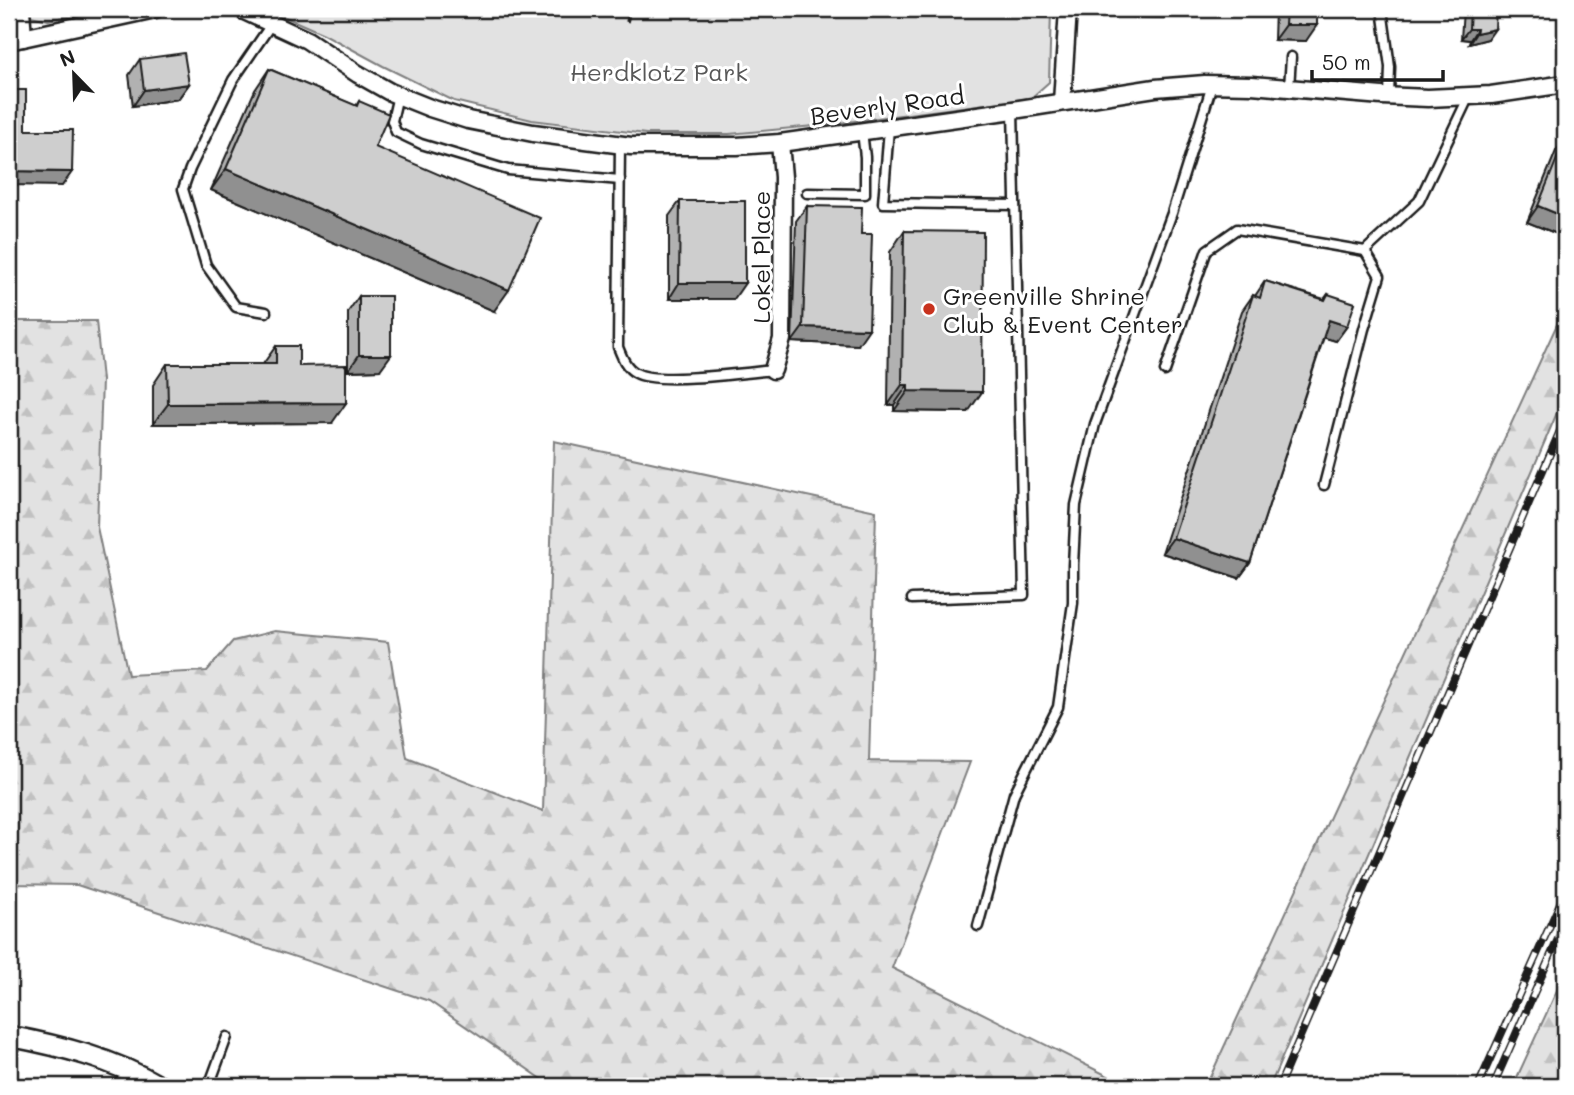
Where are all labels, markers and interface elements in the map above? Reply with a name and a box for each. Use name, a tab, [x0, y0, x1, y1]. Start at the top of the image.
north arrow	[38, 38, 108, 108]
scale bar	[1312, 38, 1443, 82]
text: N	[56, 44, 79, 72]
text: 50 m	[1322, 48, 1371, 75]
park label: Herdklotz Park	[570, 56, 748, 87]
street label: Beverly Road	[808, 79, 966, 131]
street label: Lokel Place	[745, 191, 776, 323]
place label: Greenville Shrine Club & Event Center	[943, 280, 1183, 339]
marker: Greenville Shrine Club & Event Center	[921, 301, 937, 317]

